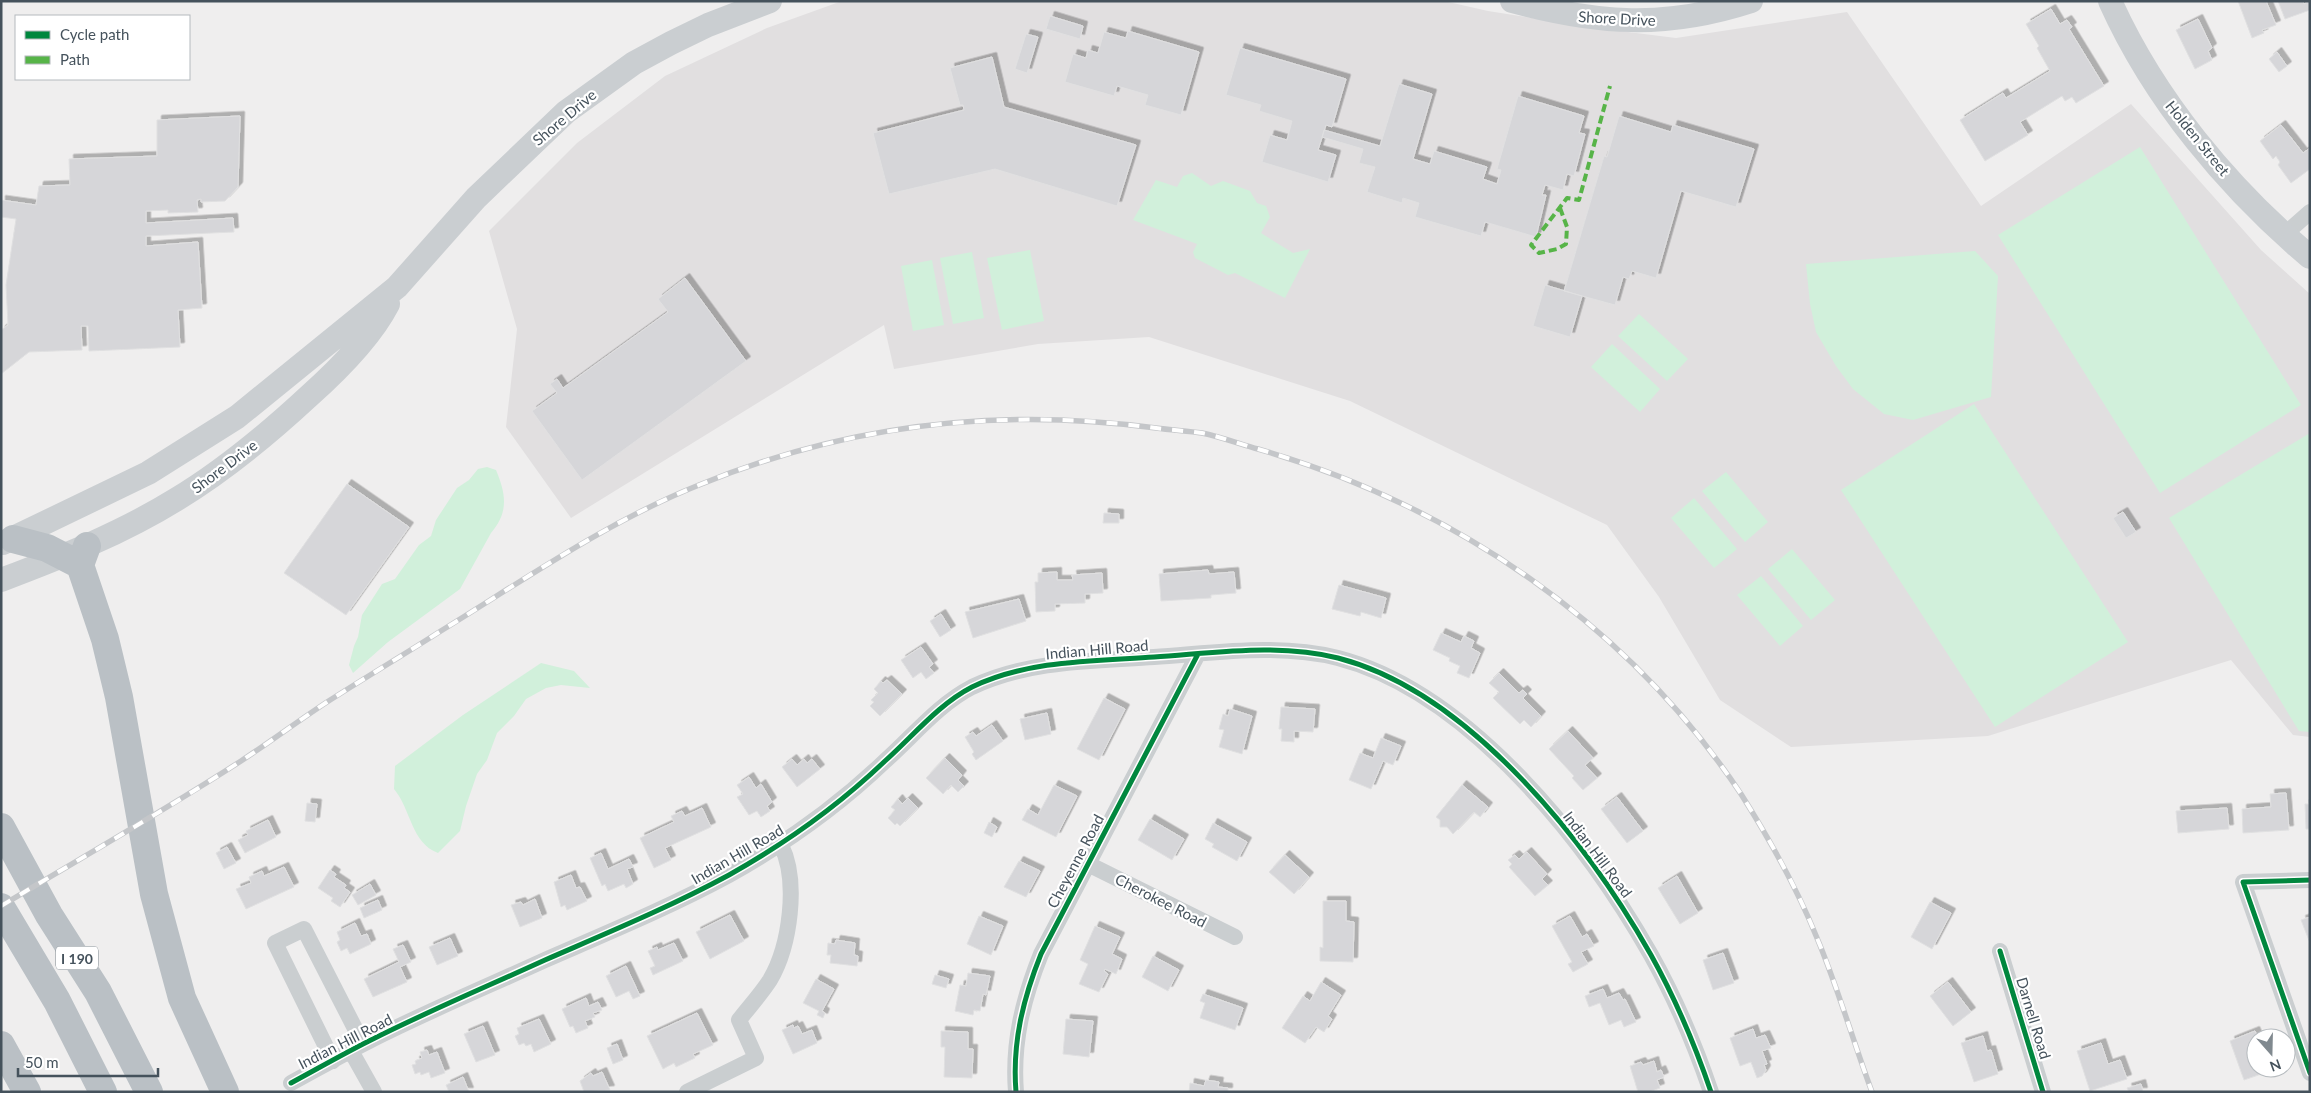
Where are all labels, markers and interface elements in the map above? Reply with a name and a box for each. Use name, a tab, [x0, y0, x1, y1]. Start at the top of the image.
street label: Shore Drive	[1578, 7, 1656, 29]
legend	[15, 15, 190, 80]
text: Cycle path	[60, 25, 129, 43]
text: Path	[60, 50, 90, 68]
street label: Shore Drive	[529, 85, 600, 149]
street label: Holden Street	[2162, 97, 2234, 180]
street label: Shore Drive	[188, 435, 260, 497]
street label: Indian Hill Road	[1045, 636, 1149, 662]
street label: Indian Hill Road	[1560, 807, 1636, 901]
street label: Cheyenne Road	[1043, 811, 1107, 911]
street label: Indian Hill Road	[688, 820, 786, 888]
street label: Cherokee Road	[1112, 869, 1210, 931]
road number: I 190	[56, 946, 98, 970]
street label: Darnell Road	[2013, 975, 2055, 1061]
street label: Indian Hill Road	[295, 1010, 395, 1072]
north arrow	[2246, 1028, 2296, 1078]
scale bar	[18, 1046, 158, 1078]
text: 50 m	[25, 1053, 59, 1071]
text: N	[2268, 1056, 2284, 1076]

